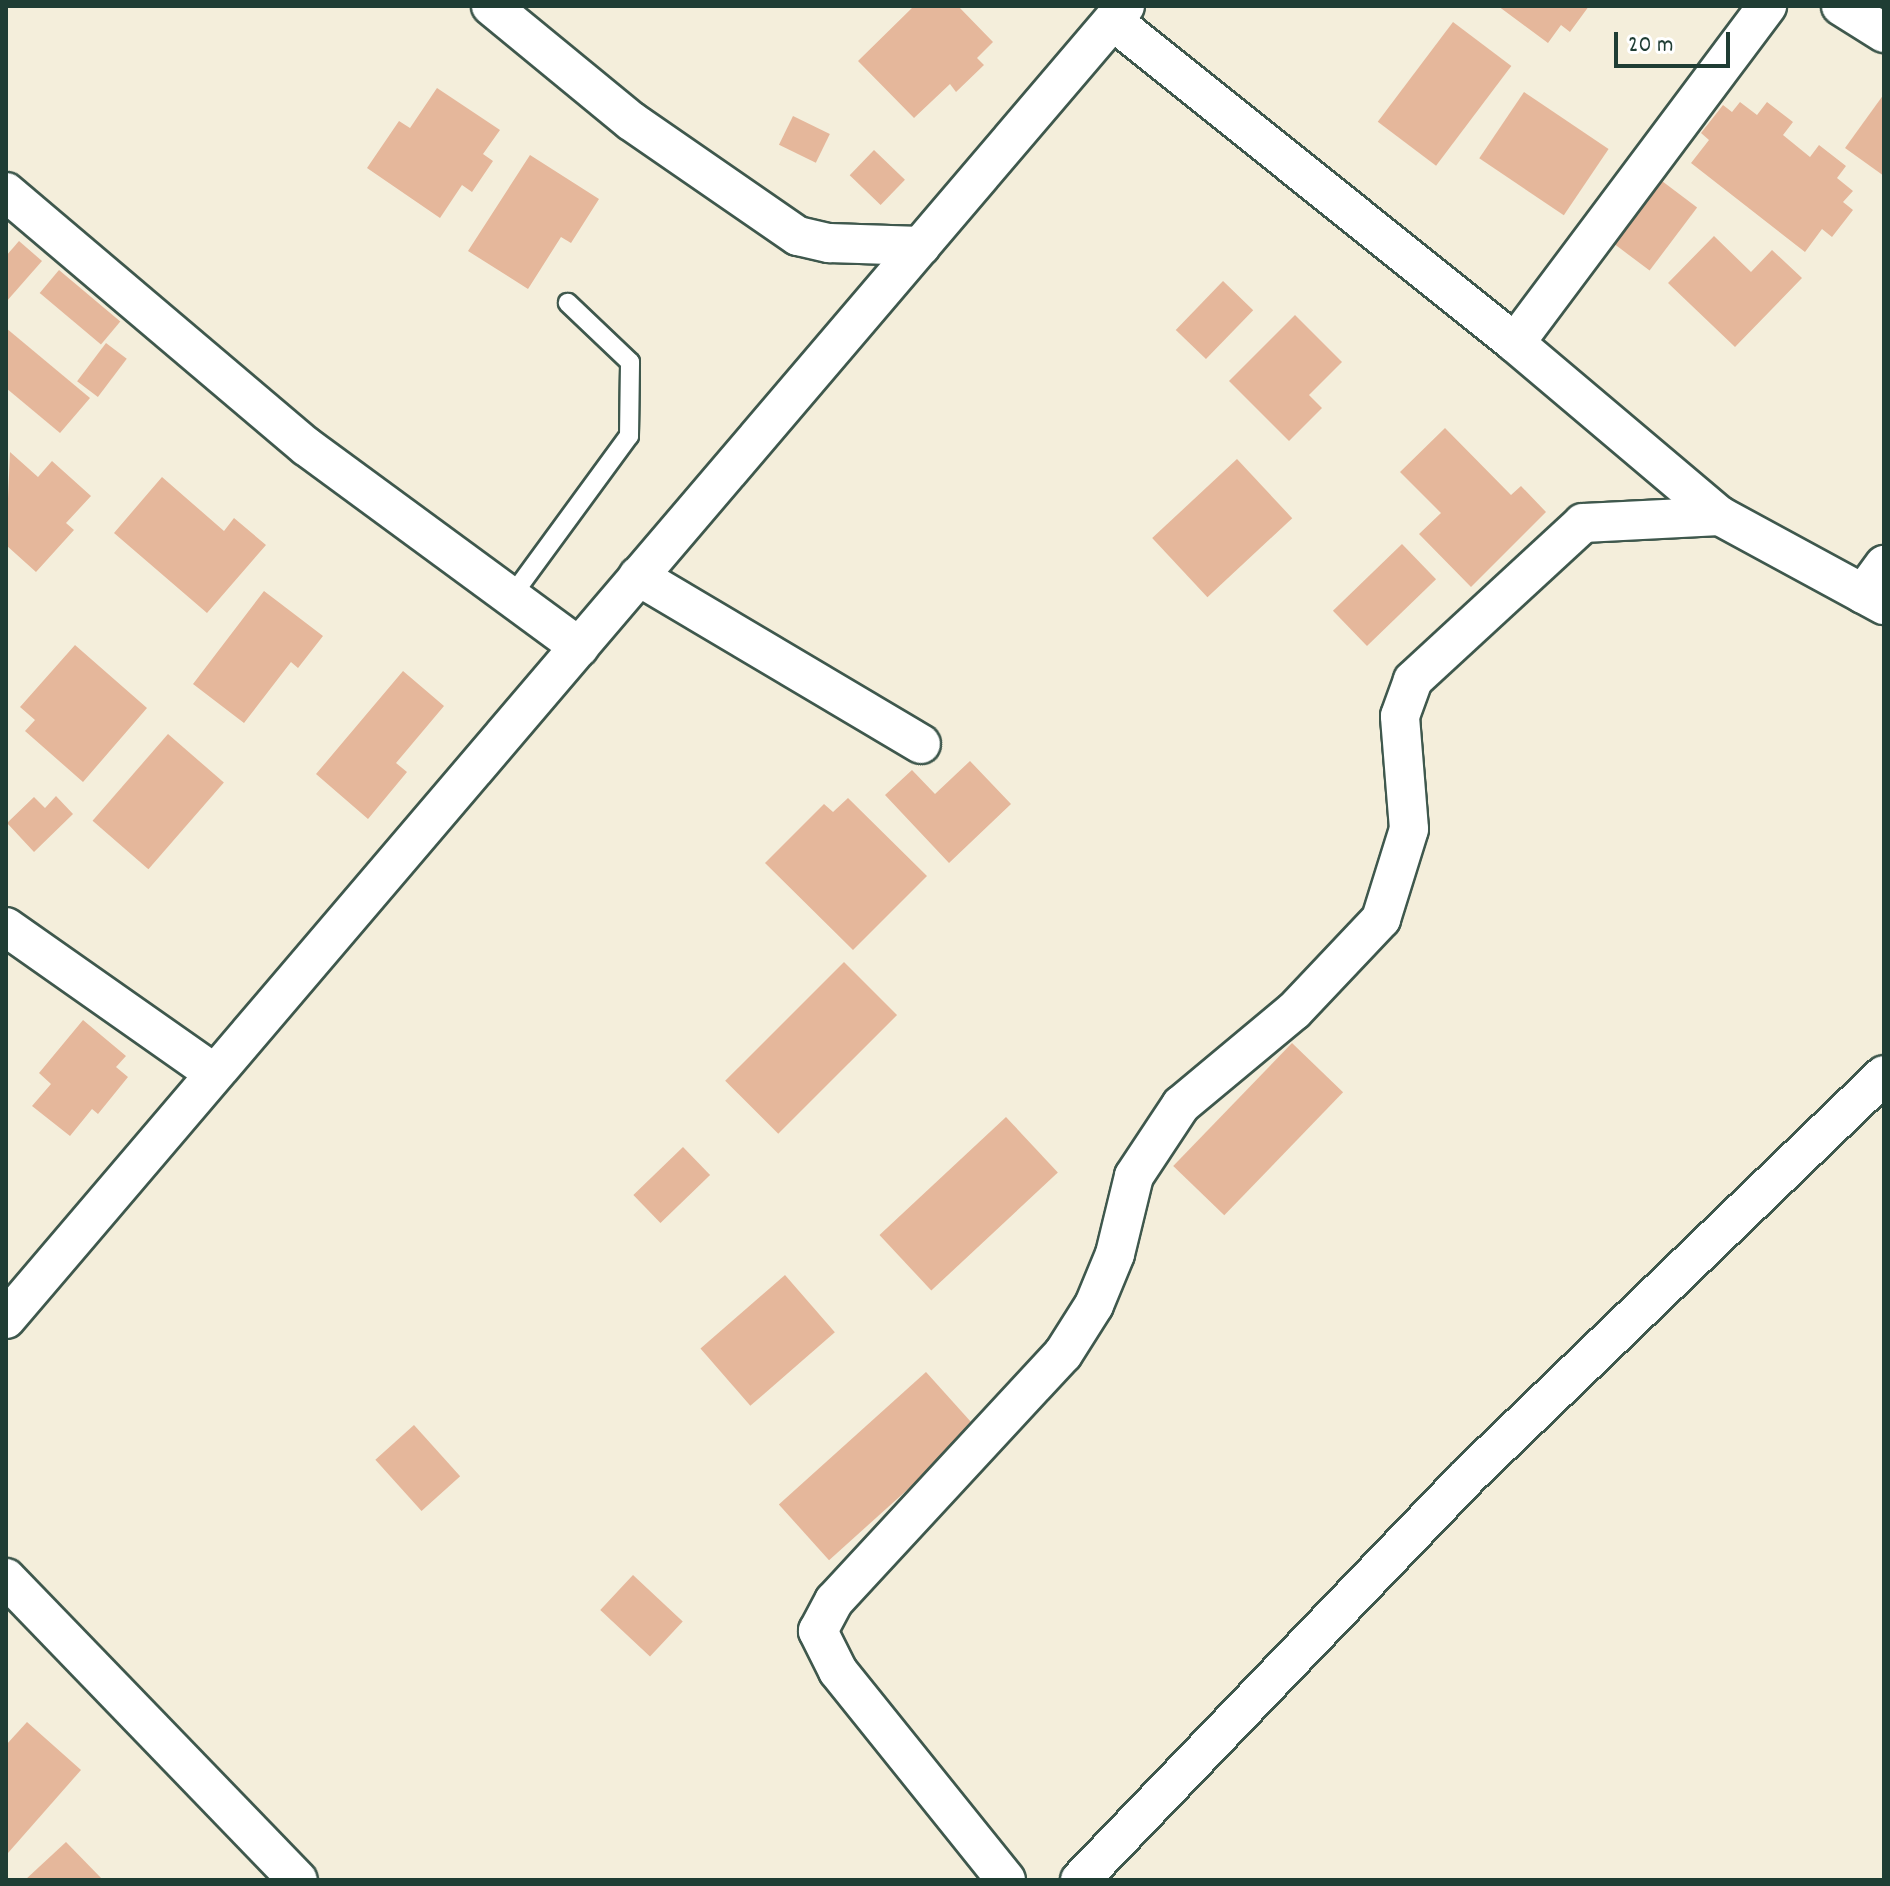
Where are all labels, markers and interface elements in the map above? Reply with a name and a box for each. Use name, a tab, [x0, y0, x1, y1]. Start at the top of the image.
scale bar	[1618, 16, 1734, 66]
text: 20 m	[1628, 29, 1674, 63]

